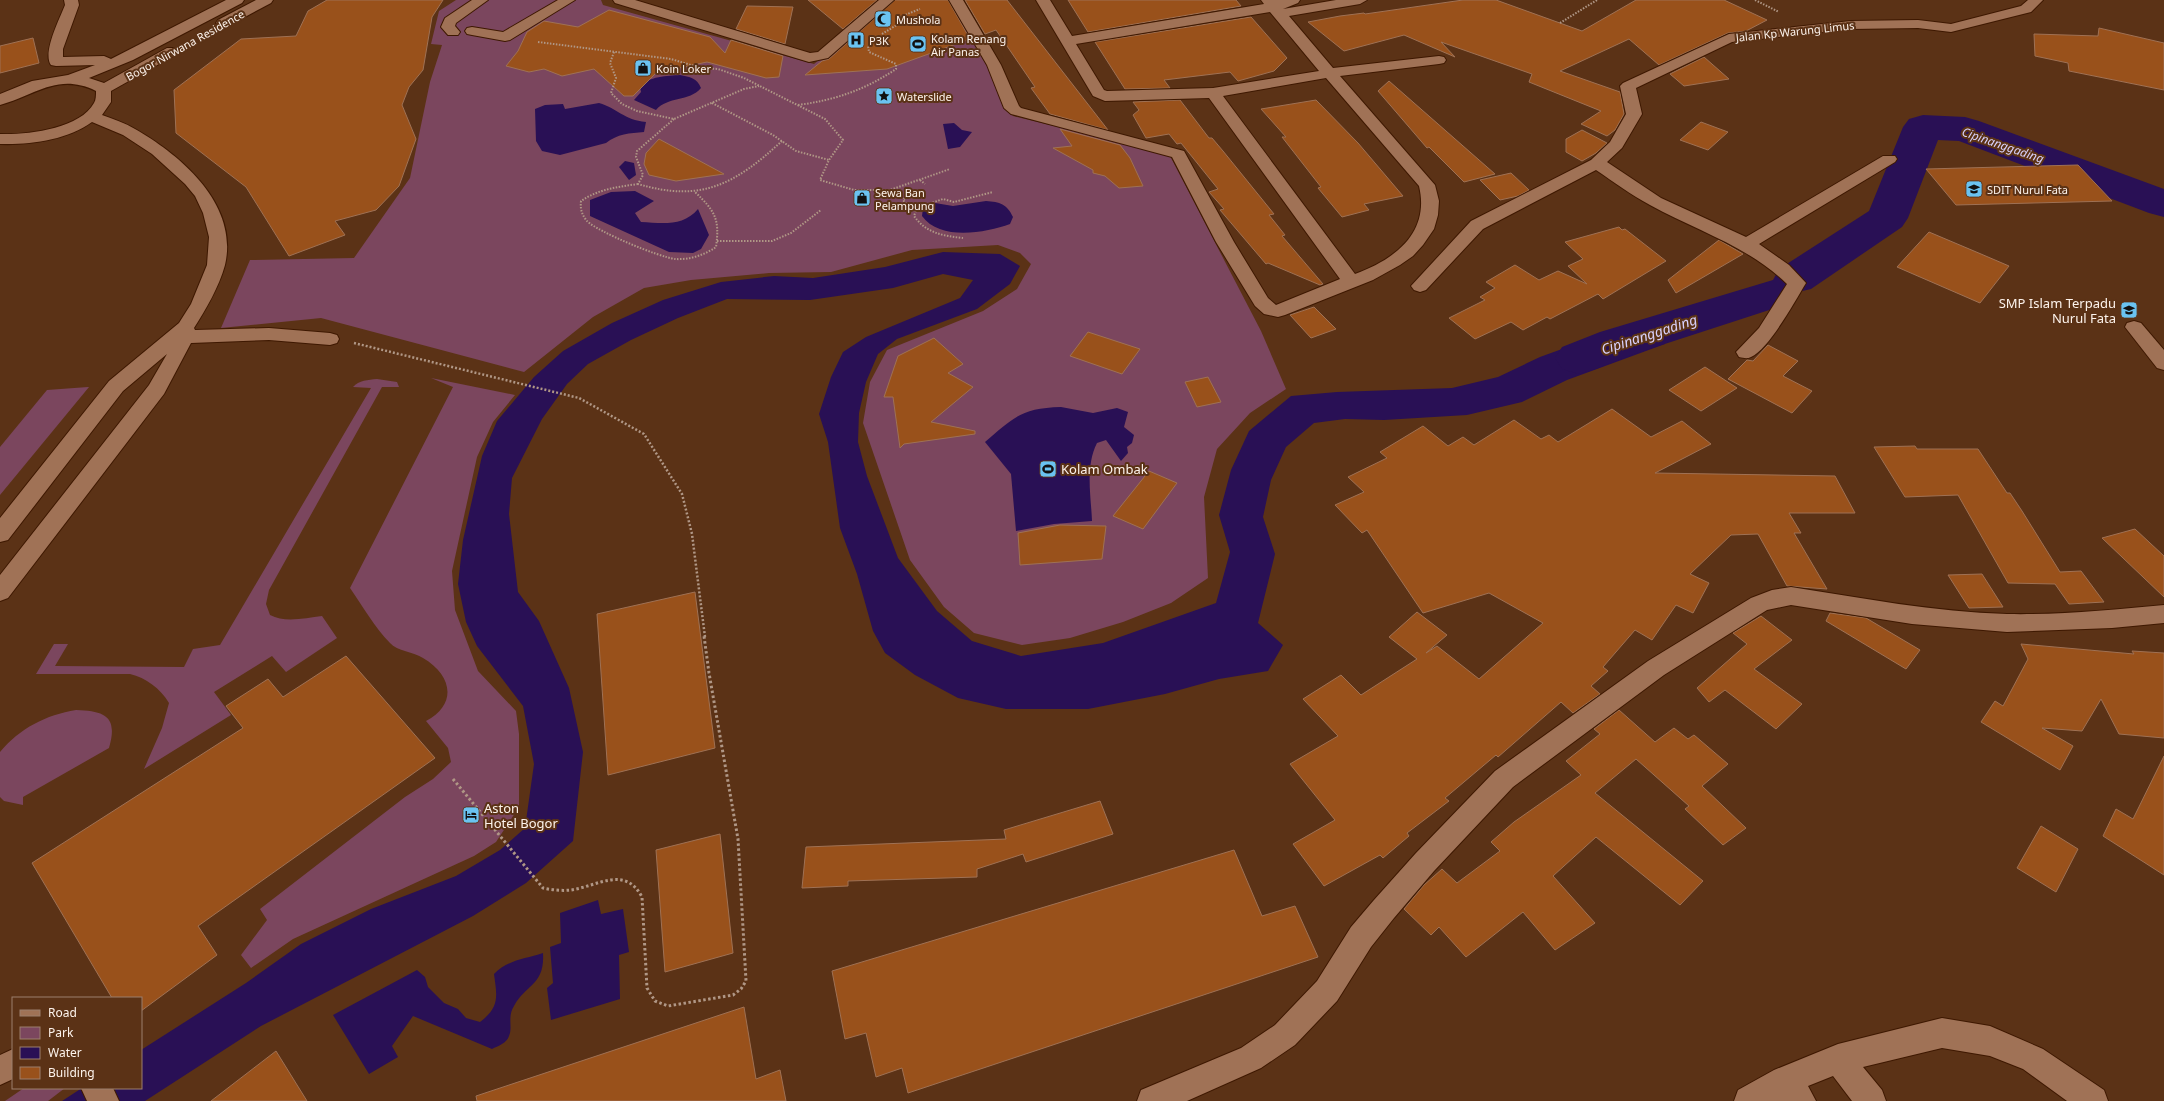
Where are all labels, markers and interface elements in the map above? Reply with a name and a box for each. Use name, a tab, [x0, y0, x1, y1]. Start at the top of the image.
street label: Bogor Nirwana Residence	[123, 6, 247, 84]
mosque icon: Mushola	[873, 9, 893, 29]
place label: Mushola	[896, 12, 941, 27]
street label: Jalan Kp Warung Limus	[1734, 17, 1855, 45]
hospital icon: P3K	[846, 30, 866, 50]
place label: Kolam Renang Air Panas	[931, 31, 1006, 59]
place label: P3K	[869, 33, 889, 48]
sports icon: Kolam Renang Air Panas	[908, 34, 928, 54]
shop icon: Koin Loker	[633, 58, 653, 78]
place label: Koin Loker	[656, 61, 711, 76]
place icon: Waterslide	[874, 86, 894, 106]
place label: Waterslide	[897, 89, 952, 104]
water label: Cipinanggading	[1960, 123, 2046, 167]
school or university icon: SDIT Nurul Fata	[1964, 179, 1984, 199]
place label: SDIT Nurul Fata	[1987, 182, 2068, 197]
place label: Sewa Ban Pelampung	[875, 185, 934, 213]
shop icon: Sewa Ban Pelampung	[852, 188, 872, 208]
place label: SMP Islam Terpadu Nurul Fata	[1999, 294, 2116, 327]
school or university icon: SMP Islam Terpadu Nurul Fata	[2119, 300, 2139, 320]
water label: Cipinanggading	[1599, 310, 1699, 358]
sports icon: Kolam Ombak	[1038, 459, 1058, 479]
place label: Kolam Ombak	[1061, 460, 1148, 478]
place label: Aston Hotel Bogor	[484, 799, 558, 832]
hotel icon: Aston Hotel Bogor	[461, 805, 481, 825]
legend	[12, 997, 142, 1089]
text: Road	[48, 1004, 77, 1021]
text: Park	[48, 1024, 74, 1041]
text: Water	[48, 1044, 82, 1061]
text: Building	[48, 1064, 95, 1081]

